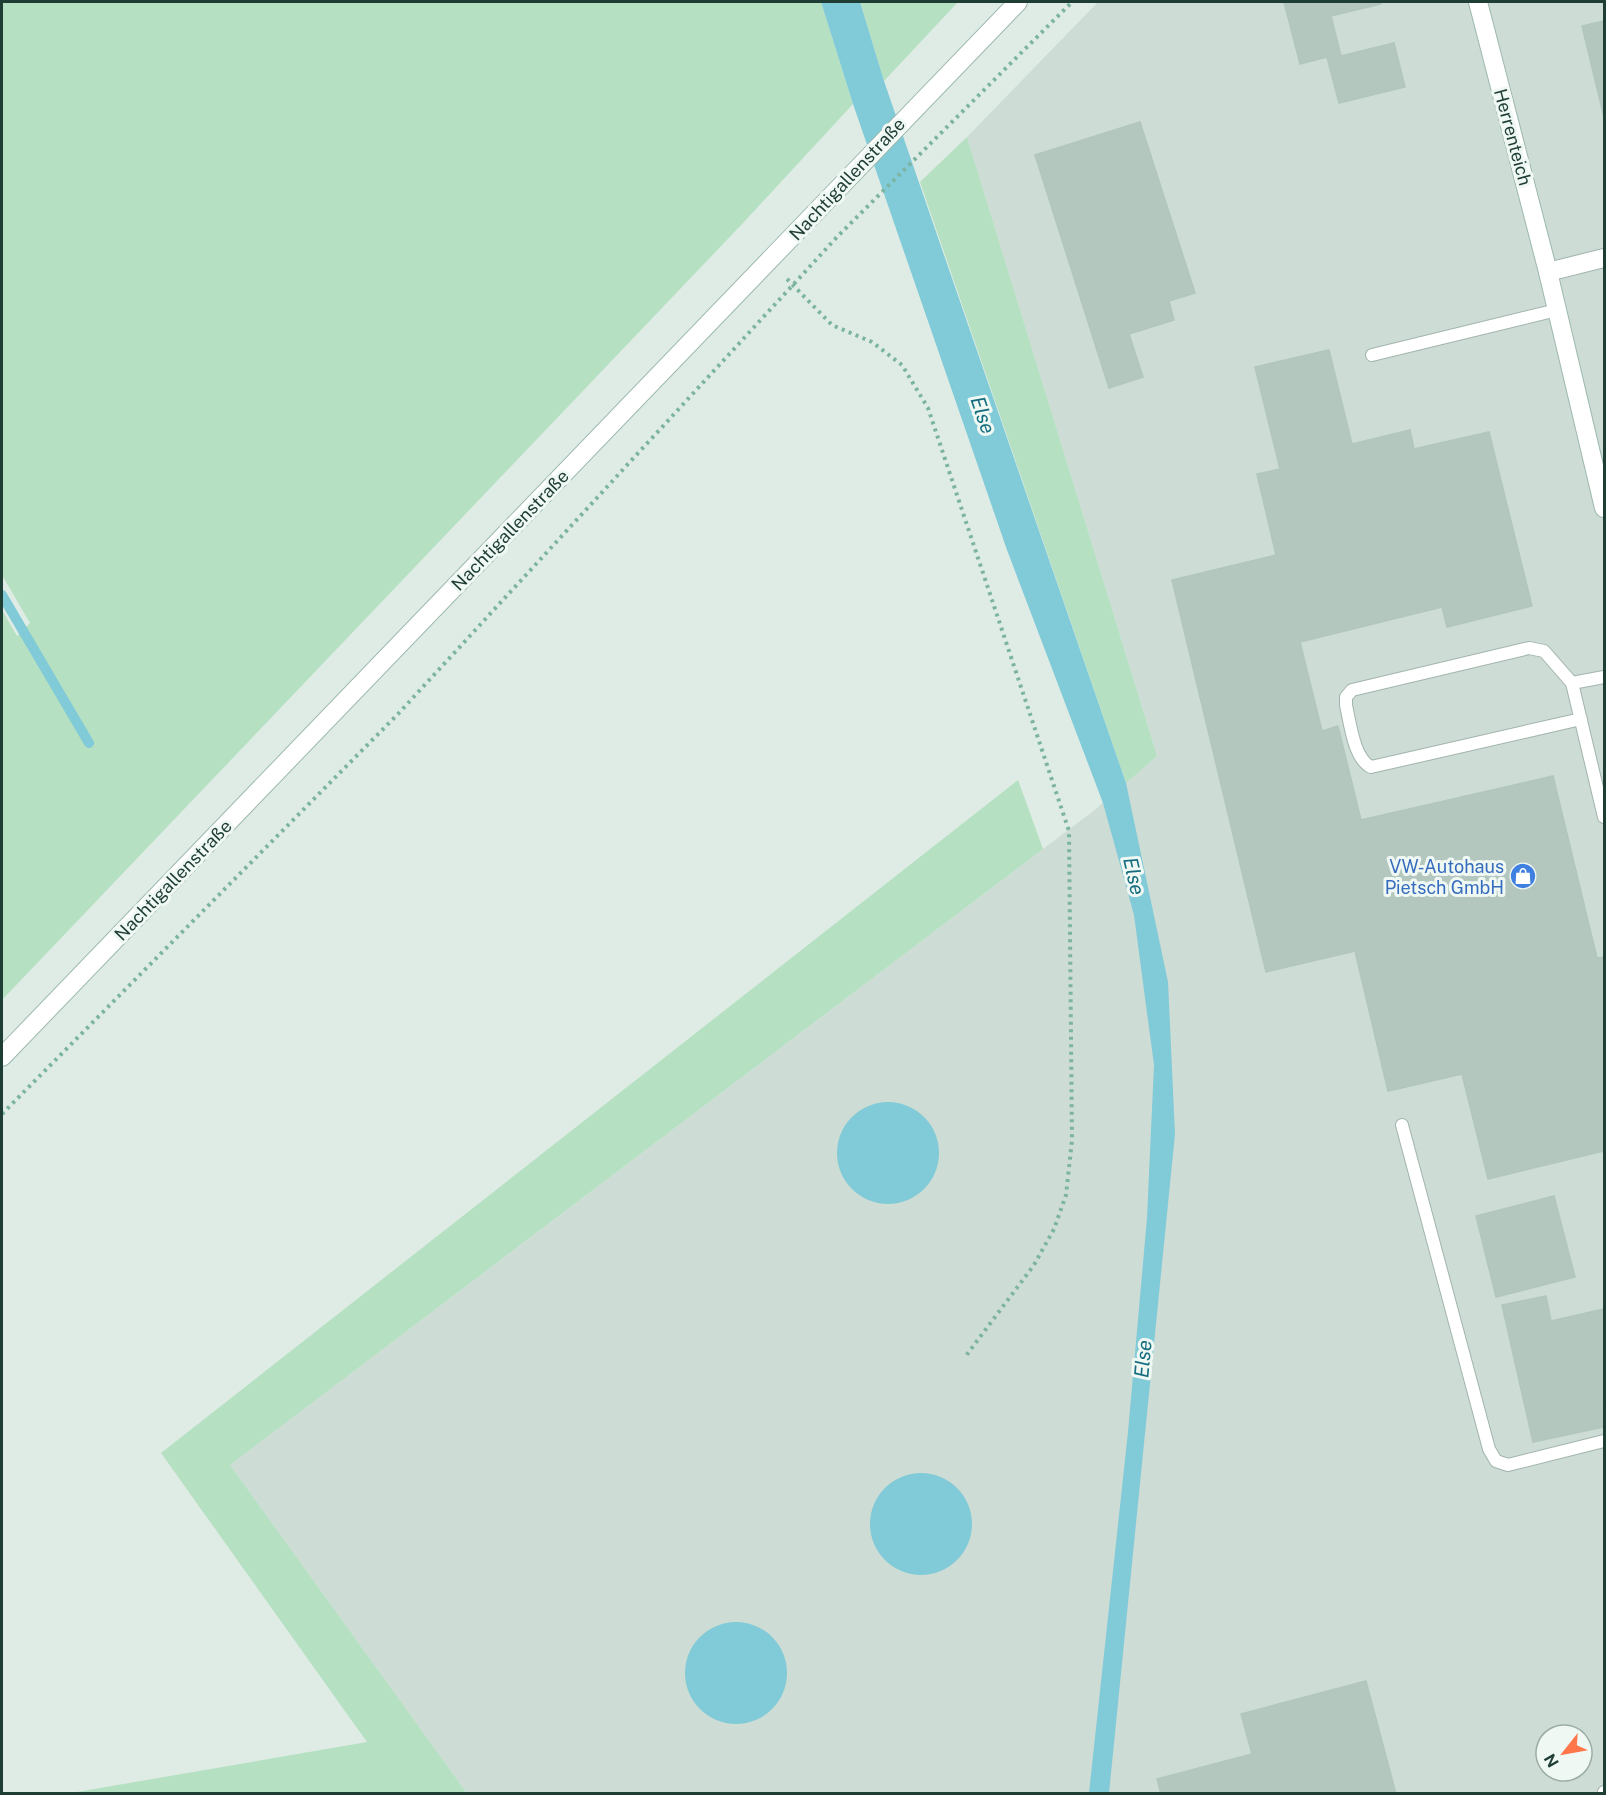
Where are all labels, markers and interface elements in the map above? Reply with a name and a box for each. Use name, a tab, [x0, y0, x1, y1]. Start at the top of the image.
street label: Herrenteich	[1490, 86, 1536, 188]
street label: Nachtigallenstraße	[785, 114, 909, 244]
water label: Else	[965, 393, 1001, 437]
street label: Nachtigallenstraße	[447, 465, 573, 595]
street label: Nachtigallenstraße	[110, 815, 236, 945]
water label: Else	[1118, 855, 1150, 897]
place label: VW-Autohaus Pietsch GmbH	[1385, 856, 1504, 898]
shop icon: VW-Autohaus Pietsch GmbH	[1508, 861, 1538, 891]
water label: Else	[1129, 1339, 1157, 1379]
north arrow	[1534, 1723, 1594, 1783]
text: N	[1540, 1750, 1563, 1771]

